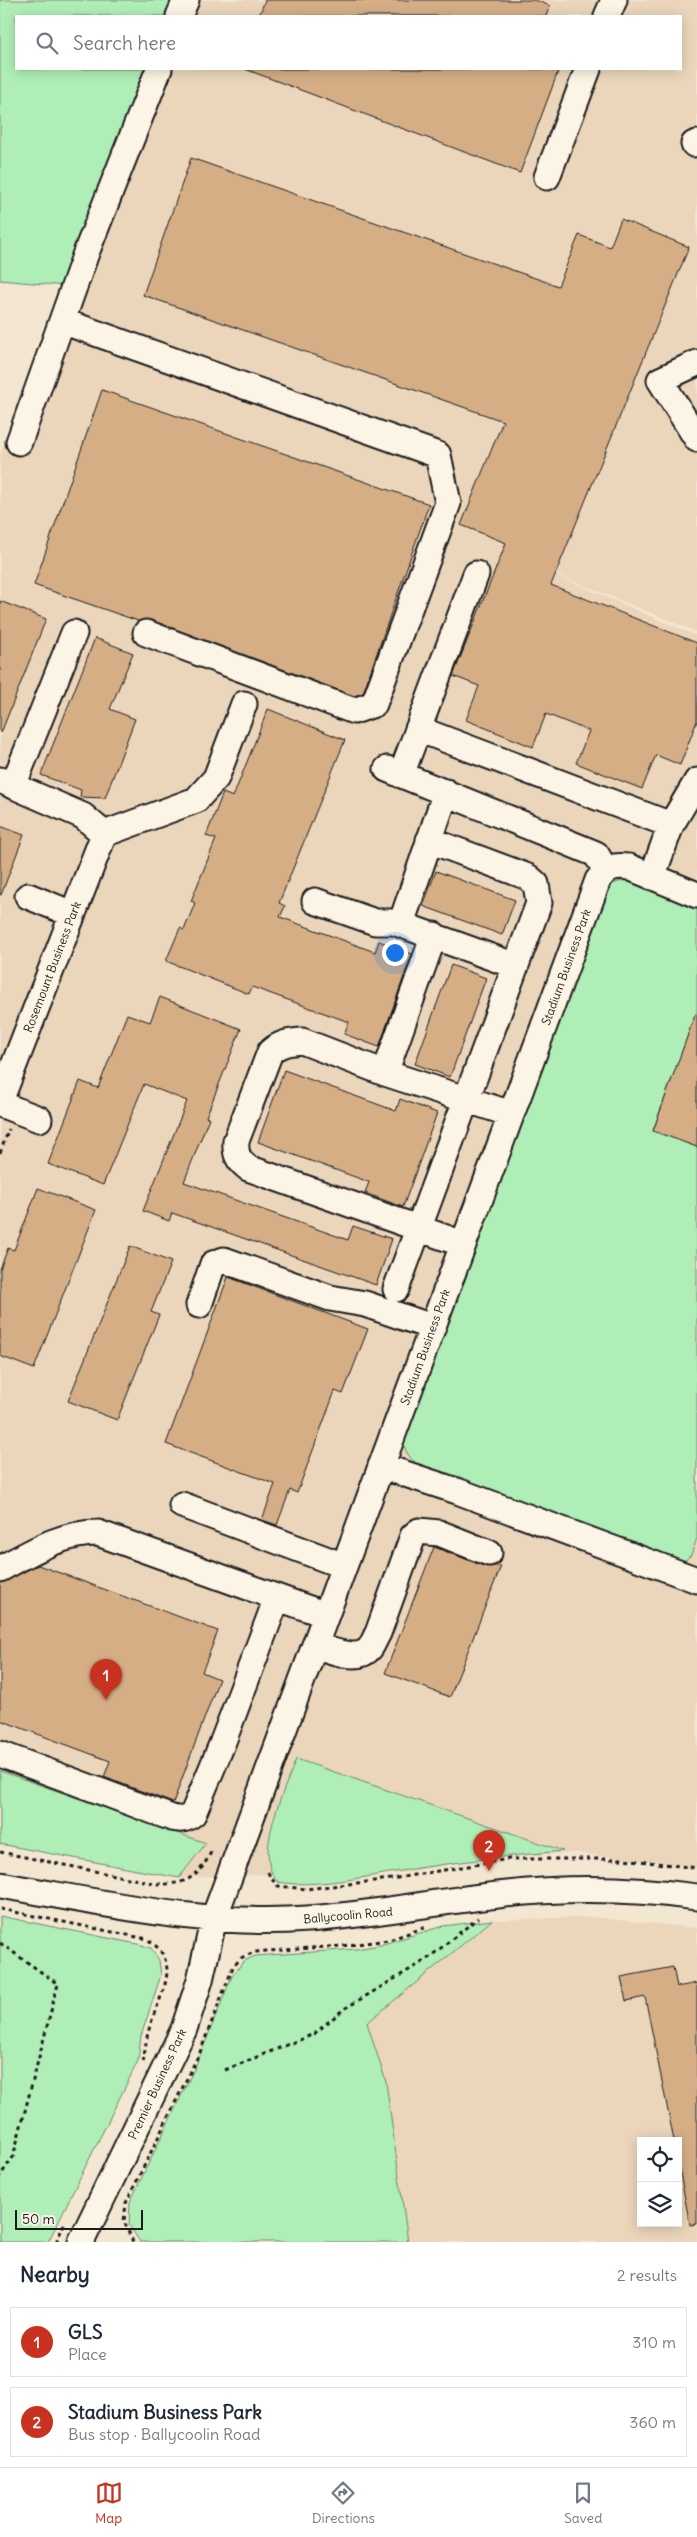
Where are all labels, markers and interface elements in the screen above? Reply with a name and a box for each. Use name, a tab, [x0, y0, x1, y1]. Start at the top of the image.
search box	[15, 15, 682, 70]
icon: search	[33, 29, 61, 57]
text: Search here	[73, 31, 176, 55]
street label: Rosemount Business Park	[20, 899, 84, 1035]
street label: Stadium Business Park	[538, 907, 594, 1027]
your location	[382, 940, 408, 966]
street label: Stadium Business Park	[397, 1287, 453, 1407]
pin: 1	[90, 1659, 122, 1700]
pin: 2	[473, 1830, 505, 1871]
street label: Ballycoolin Road	[303, 1904, 393, 1926]
street label: Premier Business Park	[125, 2026, 189, 2142]
map controls	[637, 2137, 682, 2227]
button: locate	[637, 2137, 682, 2182]
button: layers	[637, 2182, 682, 2227]
scale bar	[15, 2207, 142, 2230]
text: 50 m	[22, 2210, 55, 2228]
text: Nearby	[20, 2261, 90, 2288]
text: 2 results	[617, 2265, 677, 2285]
text: GLS	[68, 2320, 103, 2344]
text: 1	[34, 2332, 40, 2352]
text: 310 m	[632, 2332, 676, 2352]
text: Place	[68, 2344, 107, 2364]
text: Stadium Business Park	[68, 2400, 262, 2424]
text: 2	[33, 2412, 41, 2432]
text: 360 m	[629, 2412, 676, 2432]
text: Bus stop · Ballycoolin Road	[68, 2424, 260, 2444]
tab: Map	[95, 2479, 123, 2527]
tab: Directions	[312, 2479, 375, 2527]
tab: Saved	[564, 2479, 602, 2527]

